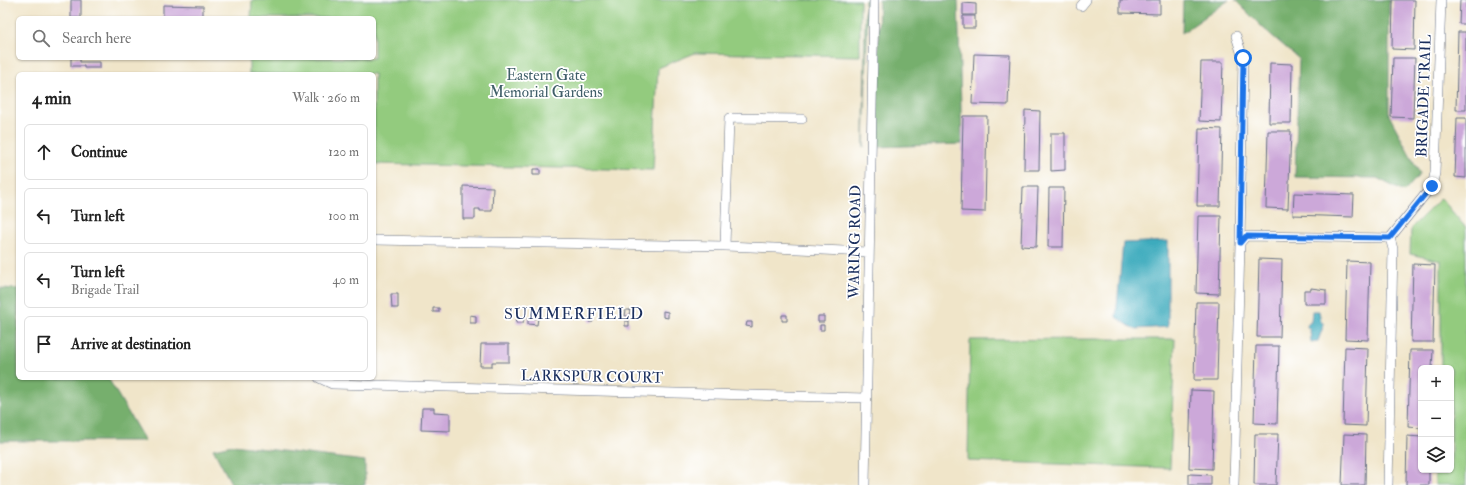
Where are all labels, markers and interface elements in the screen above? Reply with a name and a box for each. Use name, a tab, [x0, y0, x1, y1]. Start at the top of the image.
search box	[16, 16, 376, 60]
icon: search	[30, 27, 52, 49]
text: Search here	[62, 29, 131, 48]
street label: BRIGADE TRAIL	[1412, 34, 1436, 158]
route start	[1234, 49, 1252, 67]
park label: Eastern Gate Memorial Gardens	[490, 66, 602, 102]
text: 4 min	[32, 88, 71, 109]
text: Walk · 260 m	[292, 90, 360, 106]
icon: ahead	[33, 141, 55, 163]
text: Continue	[71, 143, 127, 162]
text: 120 m	[328, 144, 359, 160]
route end	[1423, 177, 1441, 195]
street label: WARING ROAD	[844, 185, 865, 300]
icon: left	[33, 205, 55, 227]
text: Turn left	[71, 207, 125, 226]
text: 100 m	[328, 208, 359, 224]
text: Turn left	[71, 263, 125, 282]
icon: left	[33, 269, 55, 291]
text: 40 m	[333, 272, 359, 288]
text: Brigade Trail	[71, 282, 139, 298]
district label: SUMMERFIELD	[504, 304, 644, 324]
icon: arrive	[33, 333, 55, 355]
text: Arrive at destination	[71, 335, 191, 354]
map controls	[1418, 365, 1454, 473]
button: +	[1418, 365, 1454, 401]
street label: LARKSPUR COURT	[521, 366, 663, 388]
button: −	[1418, 401, 1454, 437]
button: layers	[1418, 437, 1454, 473]

